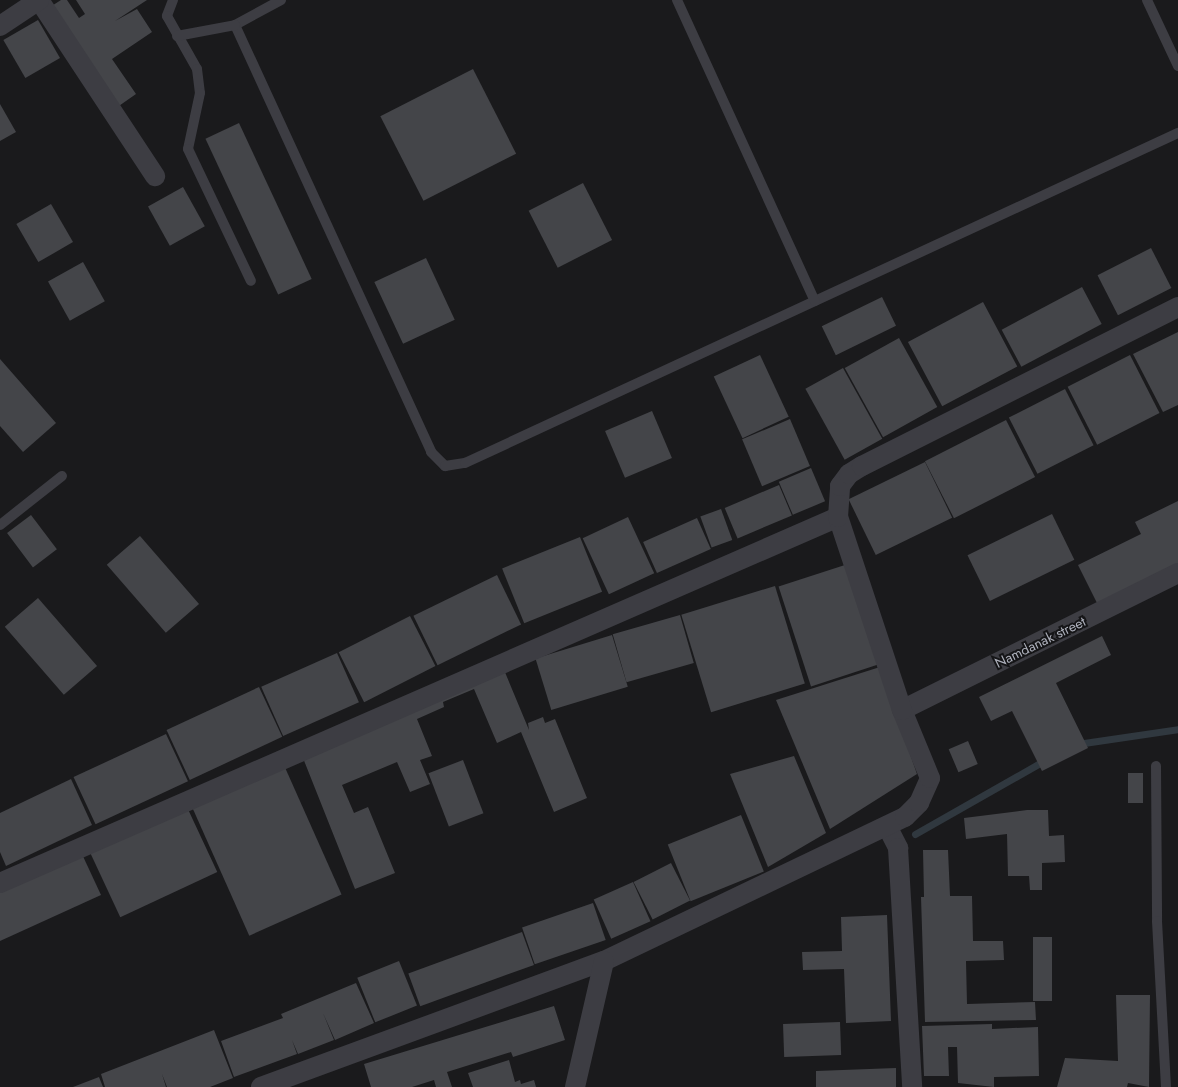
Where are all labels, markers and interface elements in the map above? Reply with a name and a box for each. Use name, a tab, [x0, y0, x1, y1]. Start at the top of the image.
street label: Namdanak street	[992, 613, 1088, 671]

